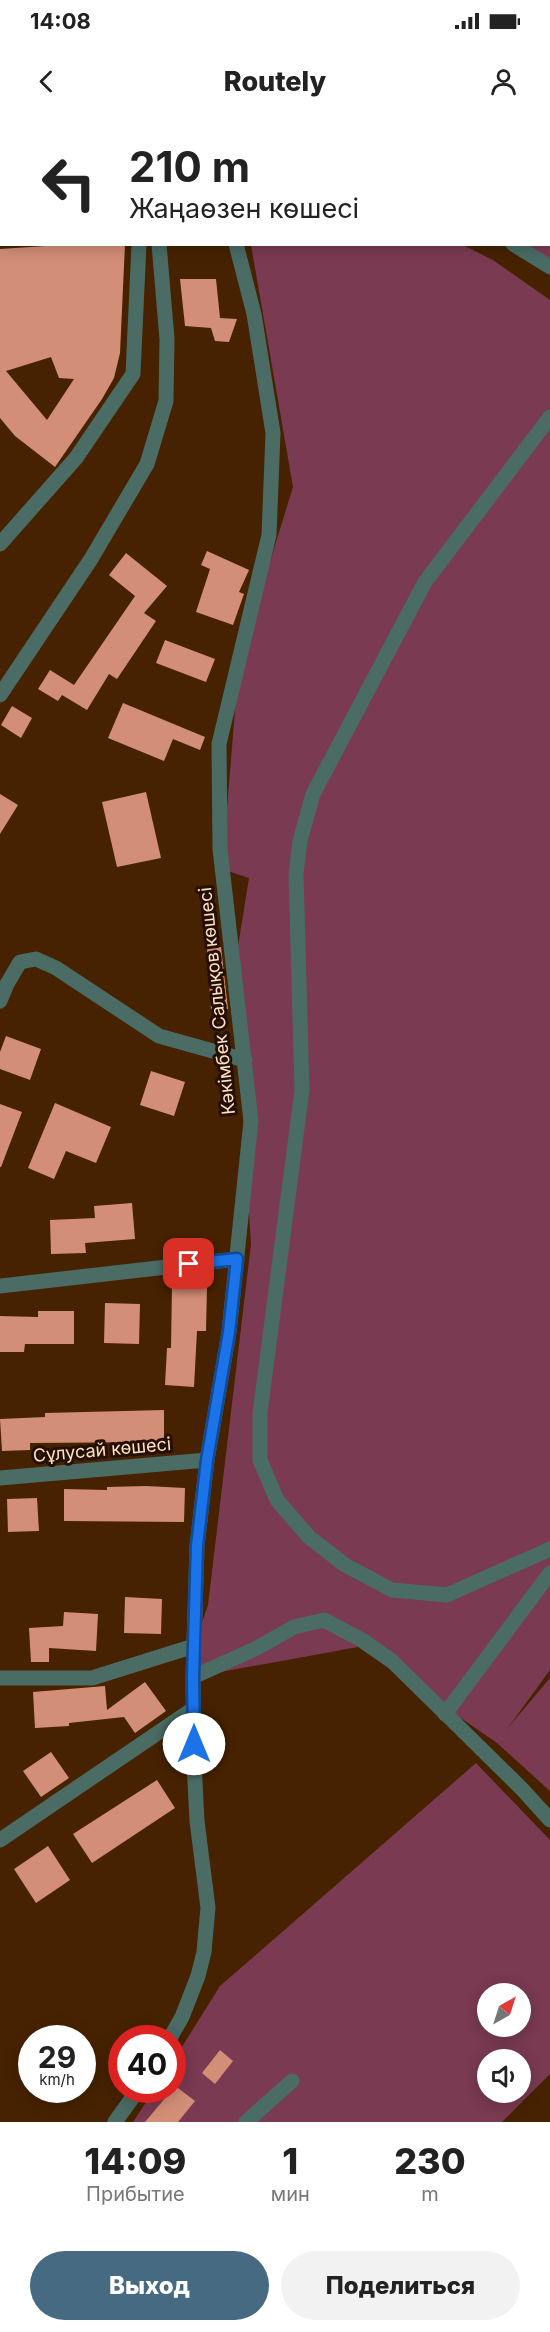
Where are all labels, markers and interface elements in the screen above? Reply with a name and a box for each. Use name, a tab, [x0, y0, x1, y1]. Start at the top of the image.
text: 14:08	[30, 8, 91, 34]
icon: back	[30, 65, 63, 98]
text: Routely	[224, 65, 326, 98]
icon: person	[487, 65, 520, 98]
text: 210 m	[129, 141, 250, 192]
icon: left	[30, 144, 108, 222]
text: Жаңаөзен көшесі	[129, 192, 359, 225]
street label: Кәкімбек Салықов көшесі	[194, 886, 239, 1116]
pin	[163, 1238, 214, 1289]
icon: arrive	[172, 1247, 205, 1280]
street label: Сұлусай көшесі	[32, 1433, 172, 1466]
position arrow	[162, 1712, 226, 1776]
north arrow	[477, 1983, 531, 2037]
map controls	[477, 1983, 531, 2103]
speed limit sign: 40	[108, 2025, 186, 2103]
text: 29	[38, 2039, 76, 2075]
button: sound	[477, 2049, 531, 2103]
text: km/h	[39, 2070, 75, 2089]
text: 14:09	[84, 2139, 186, 2183]
text: 1	[282, 2139, 298, 2183]
text: 230	[394, 2139, 466, 2183]
text: Прибытие	[86, 2182, 185, 2206]
text: мин	[271, 2182, 310, 2206]
text: m	[421, 2182, 439, 2206]
button: Выход	[30, 2251, 269, 2320]
button: Поделиться	[281, 2251, 520, 2320]

